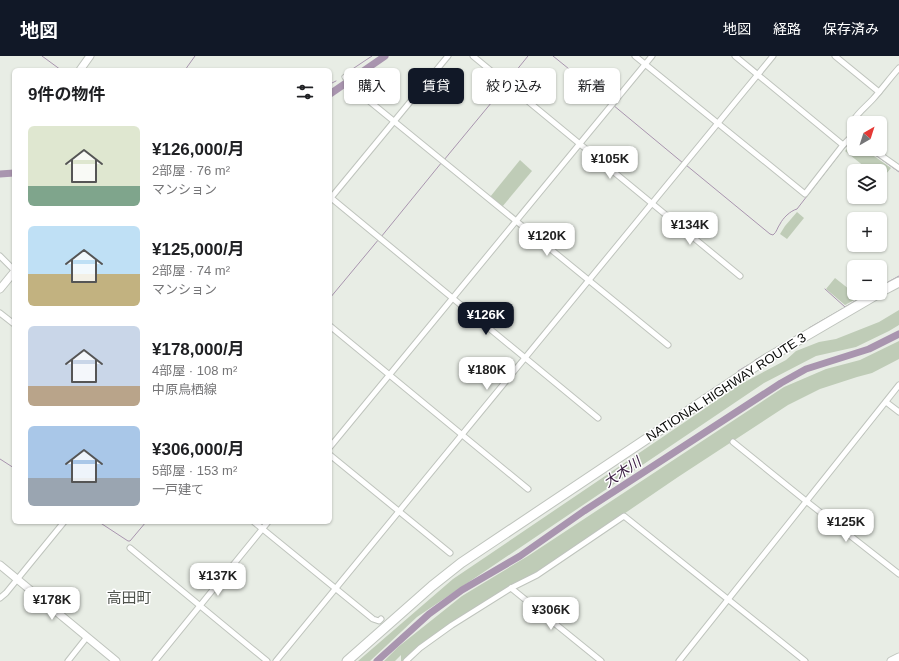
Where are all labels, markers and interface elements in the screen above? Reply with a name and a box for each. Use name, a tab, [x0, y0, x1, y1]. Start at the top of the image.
text: 地図	[20, 20, 58, 41]
text: 地図	[723, 21, 751, 37]
text: 経路	[773, 21, 801, 37]
text: 保存済み	[823, 21, 879, 37]
chip: 購入	[344, 68, 400, 104]
chip: 賃貸	[408, 68, 464, 104]
chip: 絞り込み	[472, 68, 556, 104]
chip: 新着	[564, 68, 620, 104]
icon: filters	[294, 81, 316, 103]
text: 9件の物件	[28, 85, 105, 104]
north arrow	[847, 116, 887, 156]
map controls	[847, 116, 887, 300]
text: ¥126,000/月	[152, 140, 245, 159]
icon: home	[60, 142, 108, 190]
pin: ¥105K	[582, 146, 638, 180]
text: ¥105K	[591, 151, 629, 166]
text: 2部屋 · 76 m²	[152, 163, 230, 178]
button: layers	[847, 164, 887, 204]
text: マンション	[152, 182, 217, 197]
pin: ¥134K	[662, 212, 718, 246]
button: +	[847, 212, 887, 252]
text: ¥134K	[671, 217, 709, 232]
pin: ¥120K	[519, 223, 575, 257]
text: ¥120K	[528, 228, 566, 243]
text: ¥125,000/月	[152, 240, 245, 259]
icon: home	[60, 242, 108, 290]
button: −	[847, 260, 887, 300]
text: 2部屋 · 74 m²	[152, 263, 230, 278]
text: マンション	[152, 282, 217, 297]
pin: ¥126K	[458, 302, 514, 336]
text: ¥126K	[467, 307, 505, 322]
street label: NATIONAL HIGHWAY ROUTE 3	[643, 330, 809, 444]
text: ¥178,000/月	[152, 340, 245, 359]
icon: home	[60, 342, 108, 390]
pin: ¥180K	[459, 357, 515, 391]
text: ¥180K	[468, 362, 506, 377]
text: 4部屋 · 108 m²	[152, 363, 237, 378]
text: 中原鳥栖線	[152, 382, 217, 397]
text: ¥306,000/月	[152, 440, 245, 459]
icon: home	[60, 442, 108, 490]
water label: 大木川	[600, 453, 646, 490]
text: 5部屋 · 153 m²	[152, 463, 237, 478]
text: 一戸建て	[152, 482, 204, 497]
pin: ¥125K	[818, 509, 874, 543]
text: ¥125K	[827, 514, 865, 529]
pin: ¥137K	[190, 563, 246, 597]
text: ¥137K	[199, 568, 237, 583]
pin: ¥178K	[24, 587, 80, 621]
district label: 高田町	[106, 589, 152, 606]
text: ¥178K	[33, 592, 71, 607]
pin: ¥306K	[523, 597, 579, 631]
text: ¥306K	[532, 602, 570, 617]

